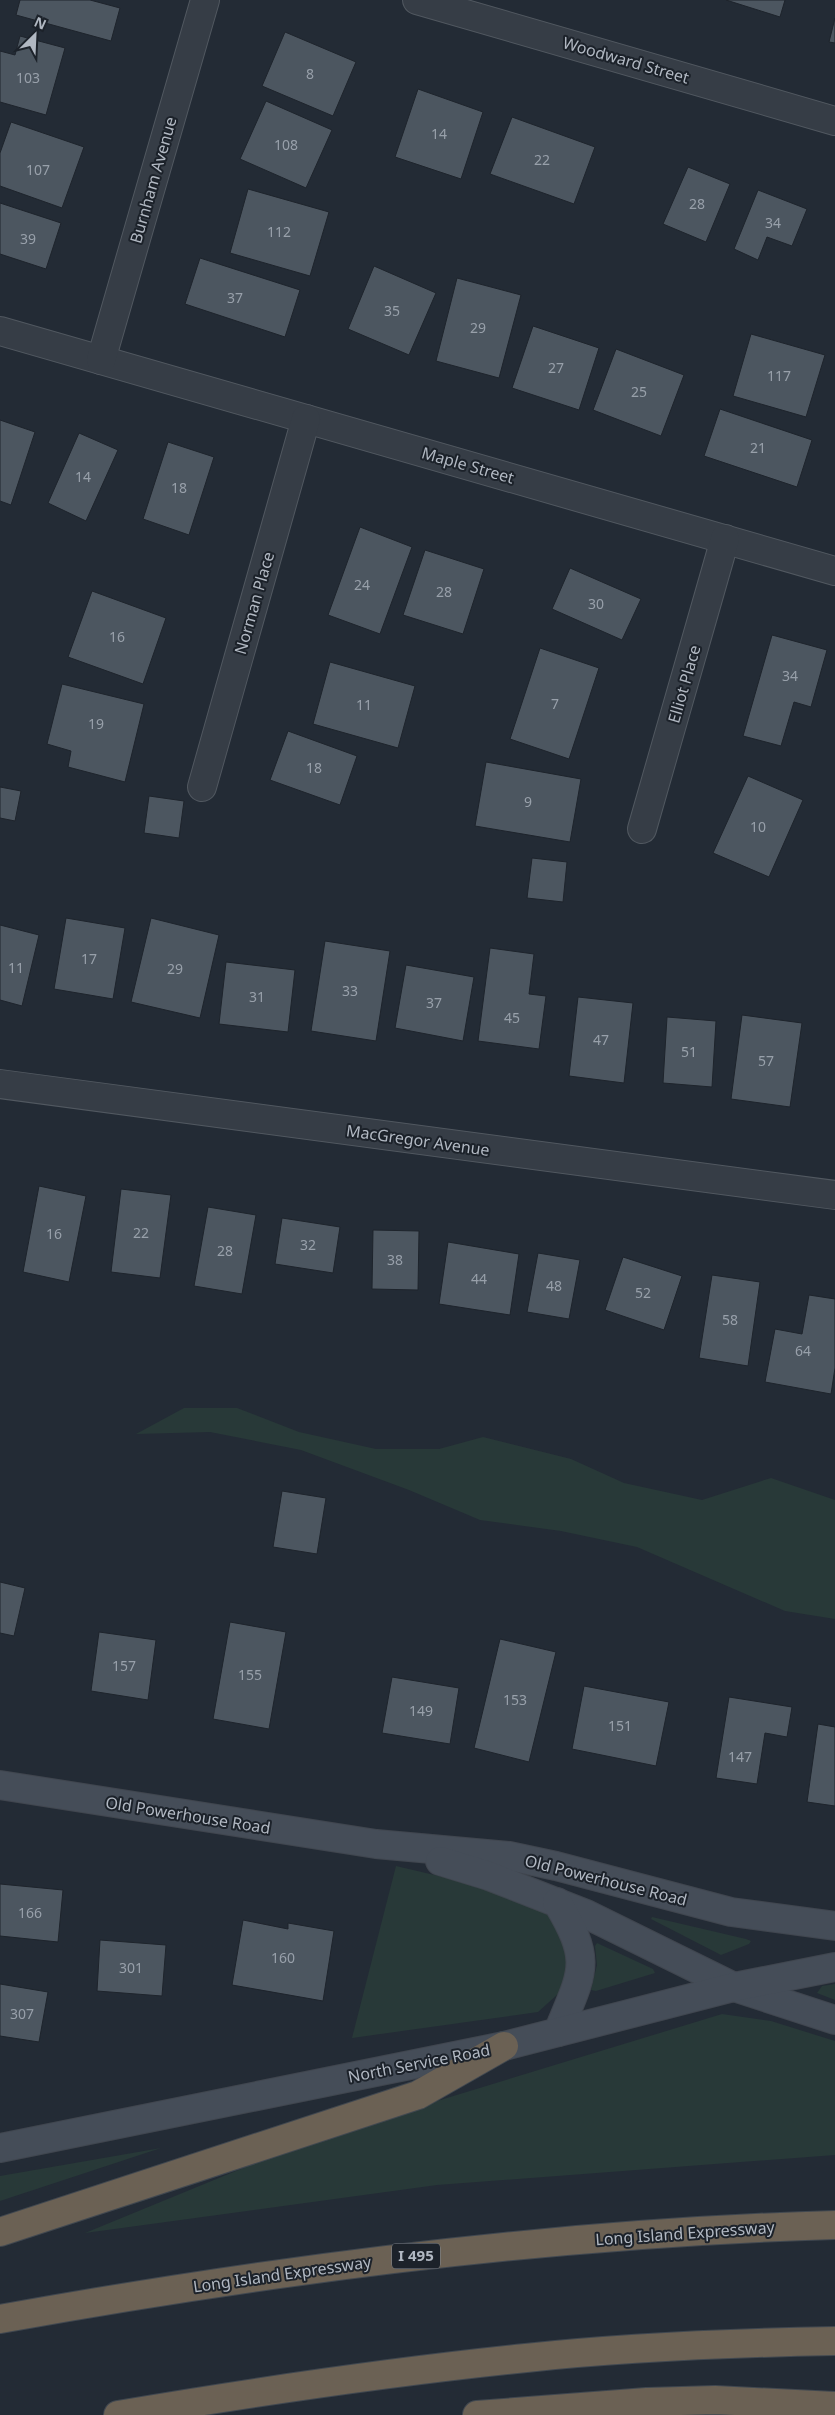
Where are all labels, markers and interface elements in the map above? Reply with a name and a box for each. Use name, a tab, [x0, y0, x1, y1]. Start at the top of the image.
north arrow	[10, 10, 60, 60]
text: N	[31, 12, 50, 34]
street label: Woodward Street	[560, 31, 692, 89]
house number: 8	[306, 64, 314, 83]
house number: 103	[16, 68, 40, 87]
street label: Burnham Avenue	[124, 114, 182, 246]
house number: 14	[431, 124, 447, 143]
house number: 108	[274, 135, 298, 154]
house number: 22	[534, 150, 550, 169]
house number: 107	[26, 160, 50, 179]
house number: 28	[689, 194, 705, 213]
house number: 34	[765, 213, 781, 232]
house number: 112	[267, 222, 291, 241]
house number: 39	[20, 229, 36, 248]
house number: 37	[227, 288, 243, 307]
house number: 35	[384, 301, 400, 320]
house number: 29	[470, 318, 486, 337]
house number: 27	[548, 358, 564, 377]
house number: 117	[767, 366, 791, 385]
house number: 25	[631, 382, 647, 401]
house number: 21	[750, 438, 766, 457]
street label: Maple Street	[419, 441, 517, 489]
house number: 14	[75, 467, 91, 486]
house number: 18	[171, 478, 187, 497]
street label: Norman Place	[229, 549, 279, 657]
house number: 24	[354, 575, 370, 594]
house number: 28	[436, 582, 452, 601]
house number: 30	[588, 594, 604, 613]
house number: 16	[109, 627, 125, 646]
street label: Elliot Place	[662, 642, 706, 726]
house number: 34	[782, 666, 798, 685]
house number: 7	[551, 694, 559, 713]
house number: 11	[356, 695, 372, 714]
house number: 19	[88, 714, 104, 733]
house number: 18	[306, 758, 322, 777]
house number: 9	[524, 792, 532, 811]
house number: 10	[750, 817, 766, 836]
house number: 17	[81, 949, 97, 968]
house number: 11	[8, 958, 24, 977]
house number: 29	[167, 959, 183, 978]
house number: 33	[342, 981, 358, 1000]
house number: 31	[249, 987, 265, 1006]
house number: 37	[426, 993, 442, 1012]
house number: 45	[504, 1008, 520, 1027]
house number: 47	[593, 1030, 609, 1049]
house number: 51	[681, 1042, 697, 1061]
house number: 57	[758, 1051, 774, 1070]
street label: MacGregor Avenue	[345, 1119, 491, 1161]
house number: 22	[133, 1223, 149, 1242]
house number: 16	[46, 1224, 62, 1243]
house number: 32	[300, 1235, 316, 1254]
house number: 28	[217, 1241, 233, 1260]
house number: 38	[387, 1250, 403, 1269]
house number: 44	[471, 1269, 487, 1288]
house number: 48	[546, 1276, 562, 1295]
house number: 52	[635, 1283, 651, 1302]
house number: 58	[722, 1310, 738, 1329]
house number: 64	[795, 1341, 811, 1360]
house number: 157	[112, 1656, 136, 1675]
house number: 155	[238, 1665, 262, 1684]
house number: 153	[503, 1690, 527, 1709]
house number: 149	[409, 1701, 433, 1720]
house number: 151	[608, 1716, 632, 1735]
house number: 147	[728, 1747, 752, 1766]
street label: Old Powerhouse Road	[104, 1791, 272, 1839]
street label: Old Powerhouse Road	[523, 1849, 689, 1911]
house number: 166	[18, 1903, 42, 1922]
house number: 160	[271, 1948, 295, 1967]
house number: 301	[119, 1958, 143, 1977]
house number: 307	[10, 2004, 34, 2023]
street label: North Service Road	[346, 2038, 492, 2088]
street label: Long Island Expressway	[595, 2216, 776, 2250]
road number: I 495	[392, 2244, 440, 2268]
street label: Long Island Expressway	[192, 2250, 373, 2297]

